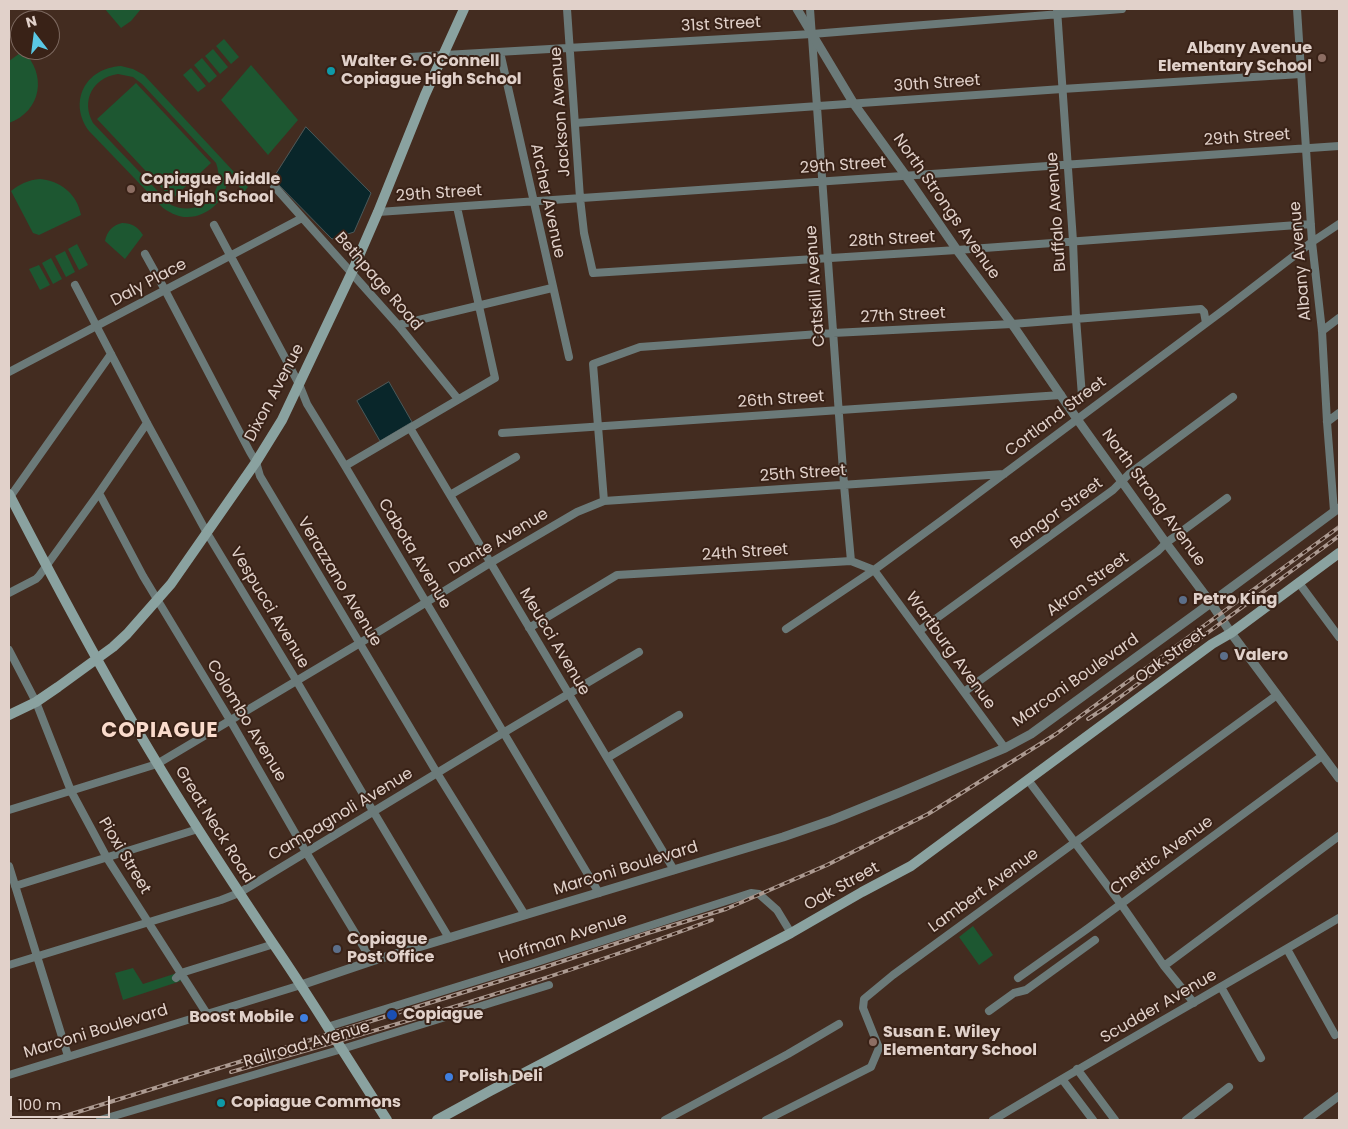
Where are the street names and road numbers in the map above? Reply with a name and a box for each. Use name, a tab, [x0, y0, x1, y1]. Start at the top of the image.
street label: 31st Street	[681, 13, 761, 37]
street label: Jackson Avenue	[547, 46, 575, 178]
street label: 30th Street	[893, 71, 981, 97]
street label: 29th Street	[1203, 125, 1291, 151]
street label: North Strongs Avenue	[889, 131, 1003, 283]
street label: Archer Avenue	[525, 142, 569, 260]
street label: Buffalo Avenue	[1043, 152, 1071, 272]
street label: 29th Street	[799, 153, 887, 179]
street label: 29th Street	[395, 181, 483, 207]
street label: Albany Avenue	[1286, 200, 1316, 322]
street label: Catskill Avenue	[802, 225, 830, 347]
street label: 28th Street	[848, 228, 936, 252]
street label: Bethpage Road	[330, 229, 426, 335]
street label: Daly Place	[108, 255, 190, 311]
street label: 27th Street	[860, 304, 946, 328]
street label: Dixon Avenue	[241, 341, 309, 445]
street label: Cortland Street	[1002, 373, 1110, 461]
street label: 26th Street	[737, 387, 825, 413]
street label: North Strong Avenue	[1097, 426, 1209, 570]
street label: 25th Street	[759, 461, 847, 487]
street label: Bangor Street	[1007, 474, 1107, 554]
street label: Cabota Avenue	[374, 495, 454, 613]
street label: Dante Avenue	[446, 505, 552, 579]
street label: Verazzano Avenue	[293, 514, 385, 650]
street label: 24th Street	[701, 540, 789, 566]
street label: Vespucci Avenue	[225, 544, 313, 672]
street label: Akron Street	[1043, 549, 1133, 621]
street label: Meucci Avenue	[514, 585, 594, 699]
street label: Wartburg Avenue	[901, 589, 999, 713]
street label: Oak Street	[1132, 624, 1210, 688]
street label: Marconi Boulevard	[1009, 630, 1143, 732]
street label: Colombo Avenue	[202, 657, 290, 785]
street label: Great Neck Road	[170, 763, 258, 887]
street label: Campagnoli Avenue	[265, 764, 417, 866]
street label: Chettic Avenue	[1107, 812, 1217, 900]
street label: Pioxi Street	[94, 814, 154, 898]
street label: Marconi Boulevard	[552, 838, 700, 900]
street label: Lambert Avenue	[925, 845, 1043, 937]
street label: Oak Street	[801, 859, 883, 915]
street label: Hoffman Avenue	[496, 909, 630, 969]
street label: Scudder Avenue	[1097, 966, 1221, 1048]
street label: Marconi Boulevard	[22, 1001, 170, 1063]
street label: Railroad Avenue	[242, 1018, 372, 1072]

